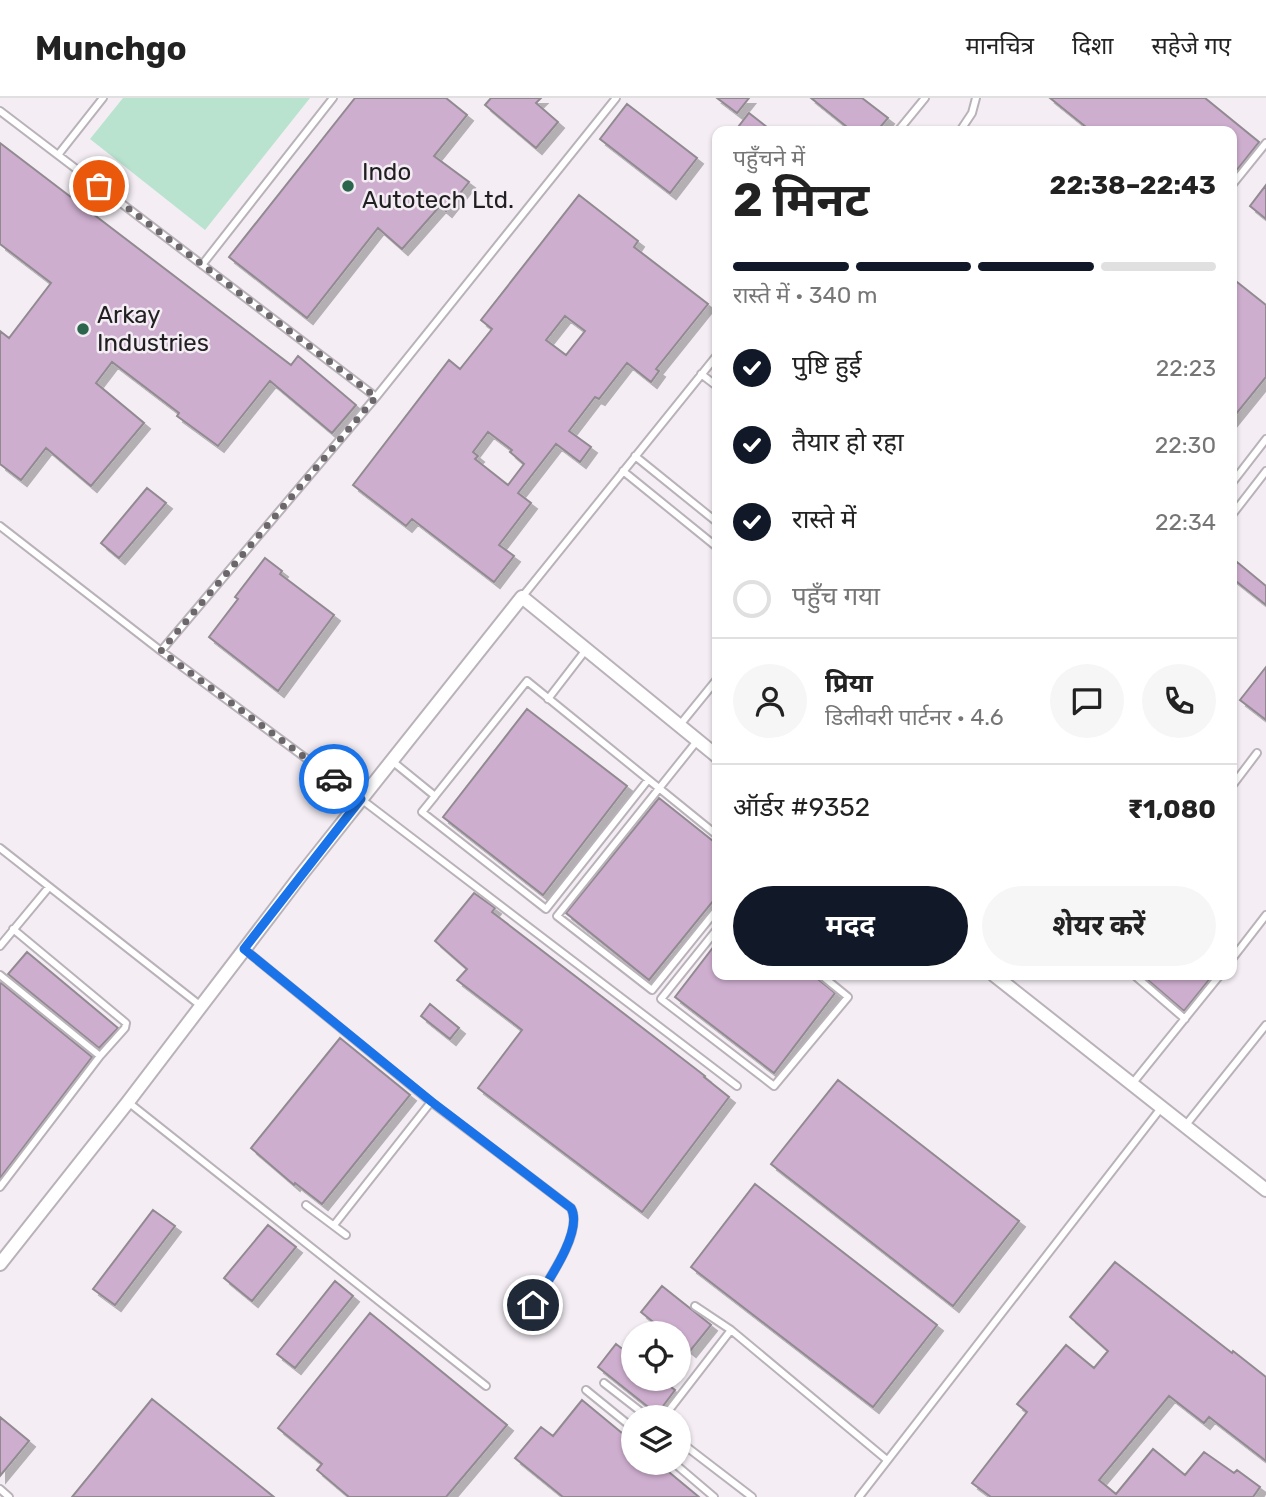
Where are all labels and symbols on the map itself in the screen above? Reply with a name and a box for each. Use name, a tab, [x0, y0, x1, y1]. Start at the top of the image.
pin	[69, 156, 129, 216]
place label: Indo Autotech Ltd.	[362, 158, 514, 214]
marker: Indo Autotech Ltd.	[340, 178, 356, 194]
place label: Arkay Industries	[97, 301, 209, 357]
marker: Arkay Industries	[75, 321, 91, 337]
courier	[299, 744, 369, 814]
pin	[503, 1275, 563, 1335]

